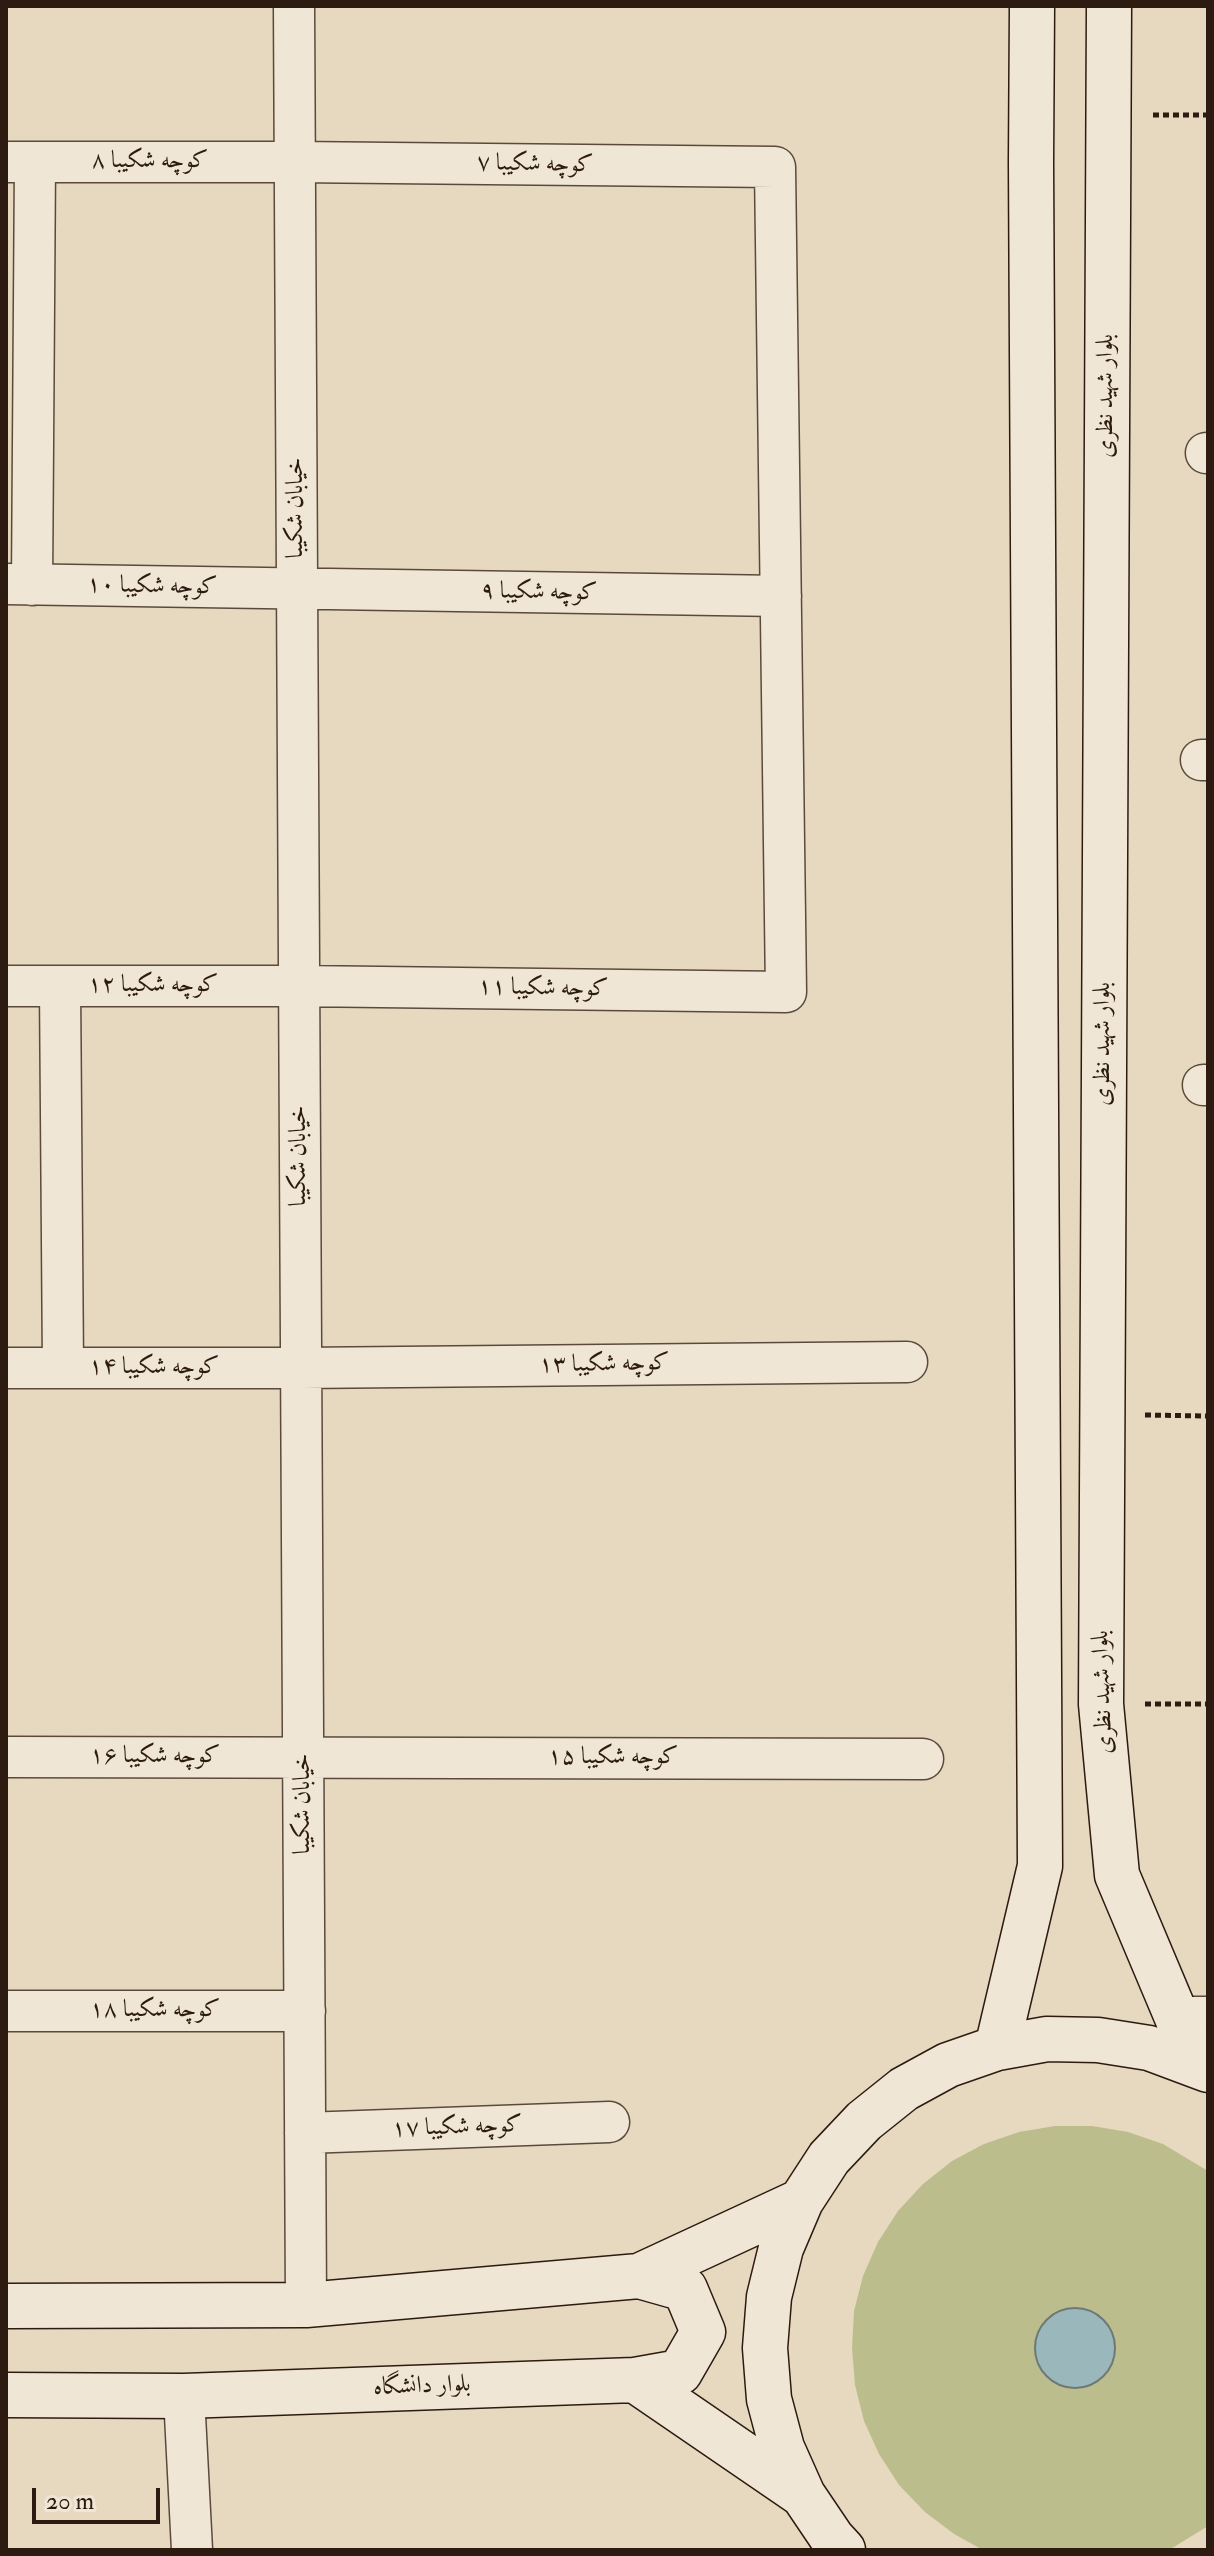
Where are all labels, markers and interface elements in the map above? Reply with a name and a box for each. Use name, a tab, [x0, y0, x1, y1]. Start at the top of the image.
street label: کوچه شکیبا ۸	[92, 148, 208, 176]
street label: کوچه شکیبا ۷	[476, 150, 594, 180]
street label: بلوار شهید نظری	[1093, 334, 1121, 458]
street label: خیابان شکیبا	[283, 458, 311, 558]
street label: کوچه شکیبا ۱۰	[86, 571, 218, 603]
street label: کوچه شکیبا ۹	[480, 578, 598, 608]
street label: کوچه شکیبا ۱۲	[88, 972, 218, 1000]
street label: کوچه شکیبا ۱۱	[477, 973, 609, 1005]
street label: بلوار شهید نظری	[1090, 982, 1118, 1106]
street label: خیابان شکیبا	[286, 1106, 314, 1206]
street label: کوچه شکیبا ۱۳	[538, 1349, 670, 1381]
street label: کوچه شکیبا ۱۴	[89, 1354, 219, 1382]
street label: بلوار شهید نظری	[1087, 1630, 1121, 1754]
street label: کوچه شکیبا ۱۶	[90, 1743, 220, 1771]
street label: کوچه شکیبا ۱۵	[548, 1744, 678, 1772]
street label: خیابان شکیبا	[290, 1754, 318, 1854]
street label: کوچه شکیبا ۱۸	[90, 1997, 220, 2025]
street label: کوچه شکیبا ۱۷	[391, 2111, 523, 2145]
street label: بلوار دانشگاه	[373, 2371, 471, 2403]
scale bar	[36, 2472, 164, 2522]
text: 20 m	[46, 2486, 94, 2517]

